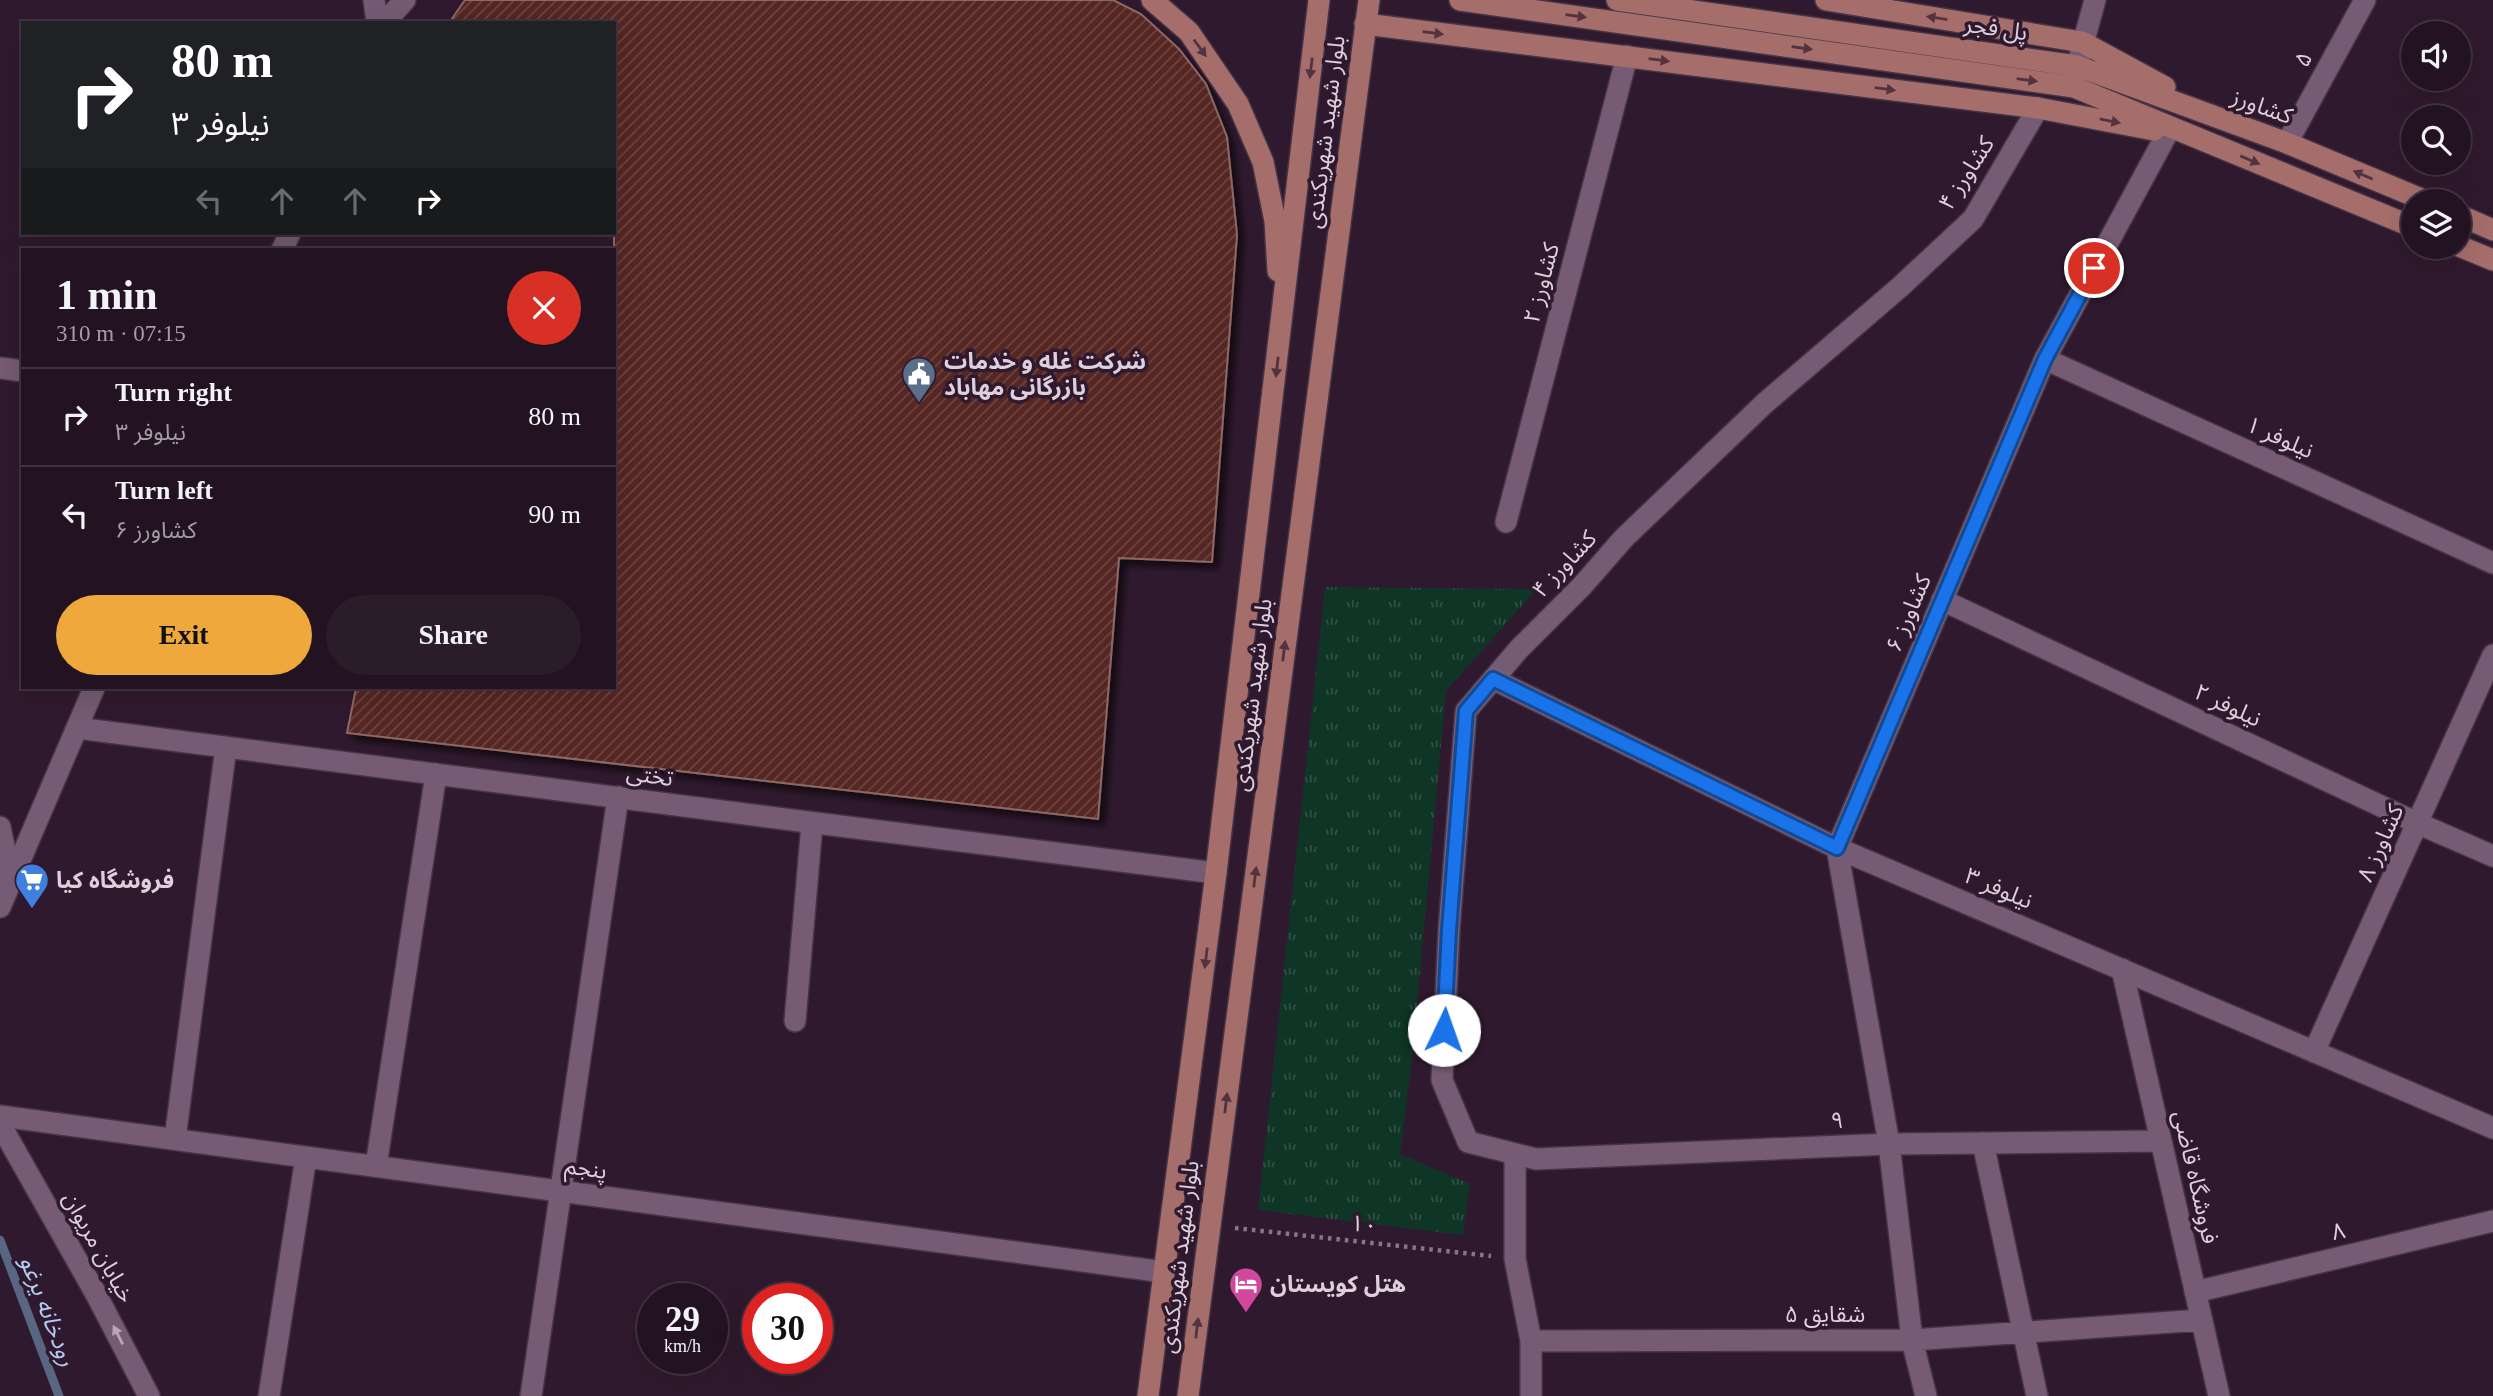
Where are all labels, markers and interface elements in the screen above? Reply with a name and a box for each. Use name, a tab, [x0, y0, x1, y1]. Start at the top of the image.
one-way arrow	[1566, 11, 1588, 22]
one-way arrow	[1926, 12, 1948, 23]
street label: پل فجر	[1961, 12, 2029, 47]
map controls	[2401, 21, 2471, 259]
button: sound	[2401, 21, 2471, 91]
one-way arrow	[1422, 27, 1444, 38]
text: 80 m	[171, 33, 273, 88]
street label: بلوار شهید شهریکندی	[1301, 34, 1351, 230]
one-way arrow	[1193, 39, 1207, 57]
one-way arrow	[1791, 43, 1813, 54]
street label: ۵	[2289, 47, 2318, 71]
icon: right	[56, 49, 147, 140]
one-way arrow	[1648, 55, 1670, 66]
one-way arrow	[1306, 57, 1317, 79]
one-way arrow	[2016, 75, 2038, 86]
one-way arrow	[1874, 83, 1896, 94]
street label: کشاورز	[2227, 84, 2296, 130]
button: search	[2401, 105, 2471, 175]
text: نیلوفر ۳	[171, 106, 270, 142]
one-way arrow	[2099, 116, 2121, 127]
street label: کشاورز ۴	[1934, 132, 2000, 215]
one-way arrow	[2240, 155, 2261, 166]
one-way arrow	[2353, 169, 2373, 181]
icon: left	[190, 182, 228, 220]
icon: ahead	[263, 182, 301, 220]
icon: ahead	[336, 182, 374, 220]
icon: right	[409, 182, 447, 220]
button: layers	[2401, 189, 2471, 259]
pin	[2064, 238, 2124, 298]
street label: کشاورز ۲	[1519, 240, 1565, 326]
icon: arrive	[2075, 249, 2113, 287]
button: close	[507, 271, 581, 345]
text: 1 min	[56, 272, 158, 318]
text: 310 m · 07:15	[56, 321, 186, 346]
place label: شرکت غله و خدمات بازرگانی مهاباد	[944, 349, 1146, 401]
public building icon: شرکت غله و خدمات بازرگانی مهاباد	[900, 355, 938, 404]
one-way arrow	[1271, 356, 1282, 378]
text: Turn right	[115, 378, 232, 407]
icon: right	[56, 398, 94, 436]
text: 80 m	[528, 402, 581, 431]
street label: نیلوفر ۱	[2242, 412, 2317, 464]
text: نیلوفر ۳	[115, 420, 186, 445]
text: Turn left	[115, 476, 213, 505]
icon: left	[56, 496, 94, 534]
text: 90 m	[528, 500, 581, 529]
text: کشاورز ۶	[115, 518, 197, 543]
street label: کشاورز ۴	[1527, 526, 1602, 603]
street label: کشاورز ۶	[1881, 570, 1937, 656]
button: Exit	[56, 595, 312, 675]
button: Share	[326, 595, 581, 675]
street label: بلوار شهید شهریکندی	[1228, 597, 1278, 793]
one-way arrow	[1279, 640, 1290, 662]
street label: نیلوفر ۲	[2190, 679, 2265, 733]
street label: تختی	[625, 760, 675, 791]
street label: کشاورز ۸	[2352, 800, 2410, 886]
supermarket icon: فروشگاه کیا	[13, 861, 51, 910]
street label: نیلوفر ۳	[1961, 863, 2036, 915]
one-way arrow	[1250, 866, 1261, 888]
place label: فروشگاه کیا	[56, 868, 174, 894]
one-way arrow	[1200, 947, 1211, 969]
position arrow	[1407, 993, 1481, 1067]
one-way arrow	[1220, 1092, 1231, 1114]
street label: ۹	[1830, 1108, 1844, 1133]
street label: فروشگاه قاضی	[2167, 1108, 2223, 1246]
street label: پنجم	[563, 1153, 609, 1188]
street label: بلوار شهید شهریکندی	[1155, 1159, 1205, 1355]
street label: خیابان مریوان	[57, 1188, 139, 1307]
street label: ۱۰	[1350, 1211, 1378, 1238]
street label: ۸	[2329, 1218, 2347, 1245]
water label: رودخانه یرغو	[14, 1252, 81, 1370]
hotel icon: هتل کویستان	[1227, 1265, 1265, 1314]
place label: هتل کویستان	[1270, 1272, 1406, 1298]
speed limit sign: 30	[742, 1283, 833, 1374]
text: 29	[665, 1300, 700, 1339]
street label: شقایق ۵	[1785, 1302, 1865, 1328]
one-way arrow	[1191, 1317, 1202, 1339]
one-way arrow	[112, 1325, 124, 1345]
text: km/h	[664, 1336, 701, 1356]

